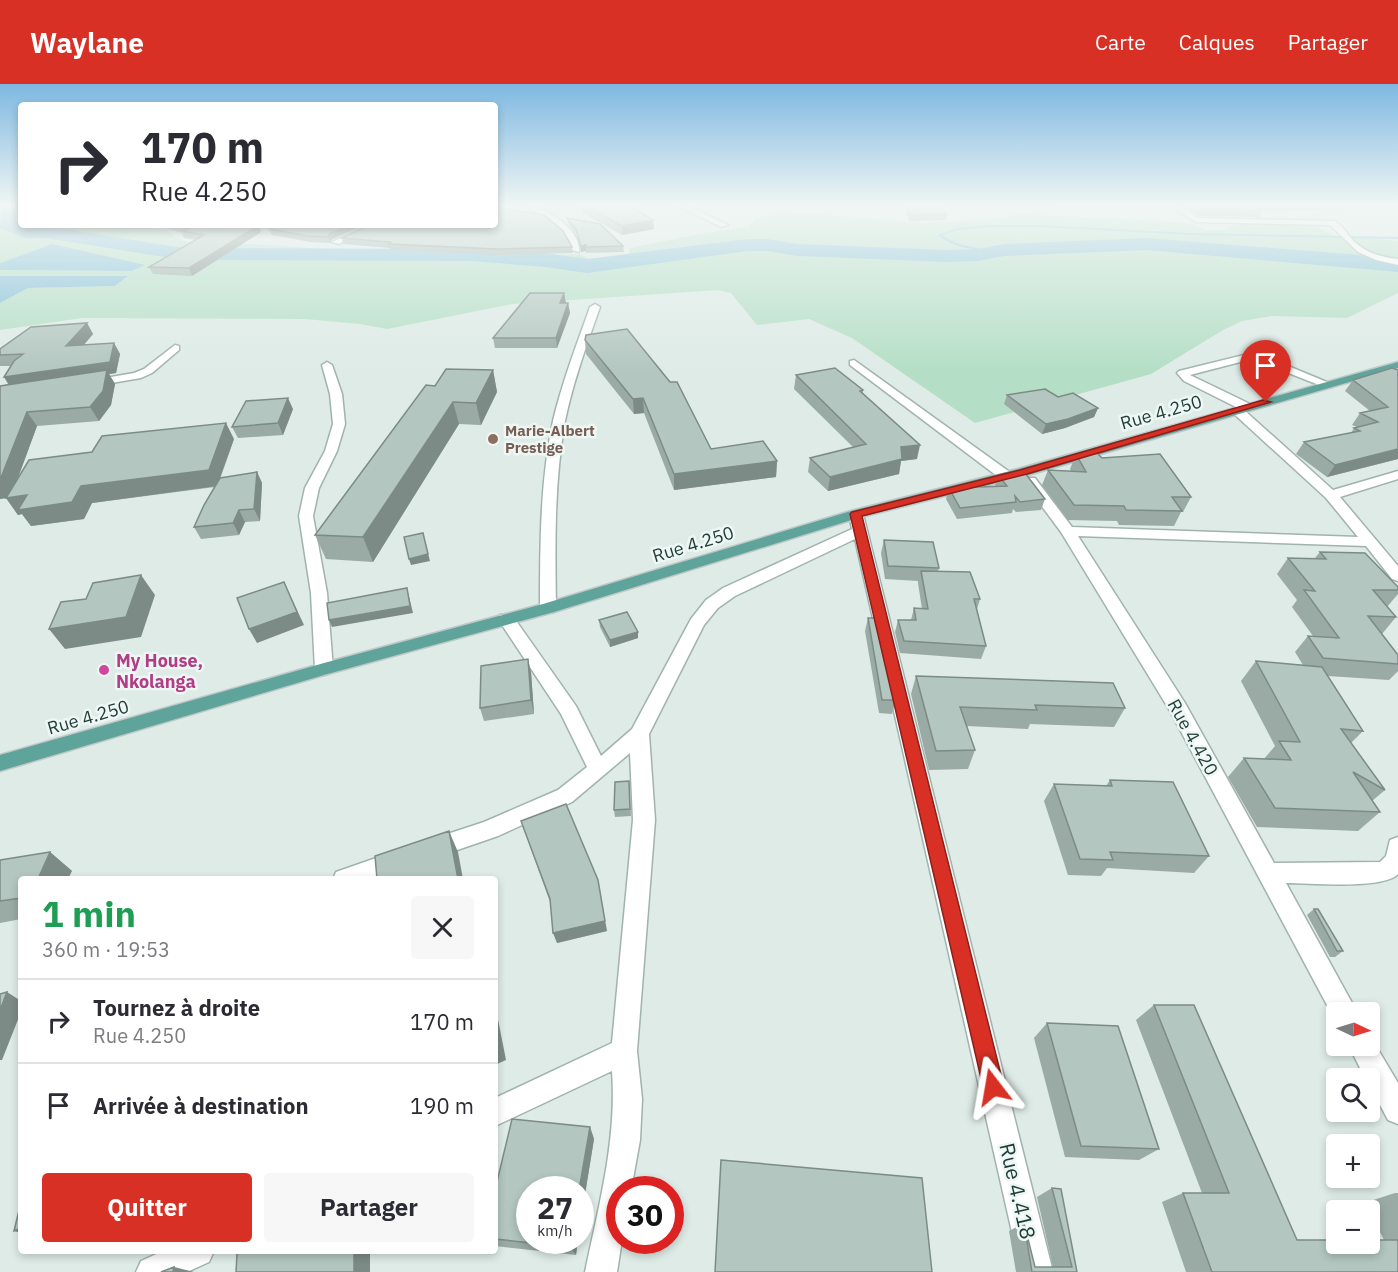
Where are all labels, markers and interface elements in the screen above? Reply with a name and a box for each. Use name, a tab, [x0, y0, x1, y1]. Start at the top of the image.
text: Waylane	[30, 24, 144, 61]
text: Carte	[1095, 28, 1146, 56]
text: Calques	[1179, 28, 1255, 56]
text: Partager	[1288, 28, 1368, 56]
text: 170 m	[141, 120, 264, 175]
icon: right	[42, 126, 120, 204]
text: Rue 4.250	[141, 173, 267, 208]
pin	[1240, 340, 1291, 402]
icon: arrive	[1249, 349, 1282, 382]
street label: Rue 4.250	[1117, 389, 1205, 435]
place label: Marie-Albert Prestige	[505, 421, 595, 457]
marker: Marie-Albert Prestige	[486, 432, 500, 446]
street label: Rue 4.250	[649, 521, 737, 567]
place label: My House, Nkolanga	[116, 649, 203, 693]
marker: My House, Nkolanga	[97, 663, 111, 677]
street label: Rue 4.250	[44, 694, 132, 740]
street label: Rue 4.420	[1163, 695, 1223, 779]
text: 1 min	[42, 890, 136, 937]
button: close	[411, 896, 474, 959]
text: 360 m · 19:53	[42, 936, 170, 963]
text: Tournez à droite	[93, 993, 260, 1022]
north arrow	[1326, 1002, 1380, 1056]
map controls	[1326, 1002, 1380, 1254]
icon: right	[42, 1005, 75, 1038]
text: 170 m	[410, 1007, 474, 1036]
text: Rue 4.250	[93, 1022, 186, 1049]
position arrow	[961, 1055, 1025, 1119]
button: search	[1326, 1068, 1380, 1122]
icon: arrive	[42, 1089, 75, 1122]
text: Arrivée à destination	[93, 1091, 309, 1120]
text: 190 m	[410, 1091, 474, 1120]
button: +	[1326, 1134, 1380, 1188]
street label: Rue 4.418	[993, 1140, 1043, 1242]
button: Quitter	[42, 1173, 252, 1242]
button: Partager	[264, 1173, 474, 1242]
speed limit sign: 30	[606, 1176, 684, 1254]
text: 27	[537, 1188, 573, 1227]
button: −	[1326, 1200, 1380, 1254]
text: km/h	[537, 1221, 573, 1240]

